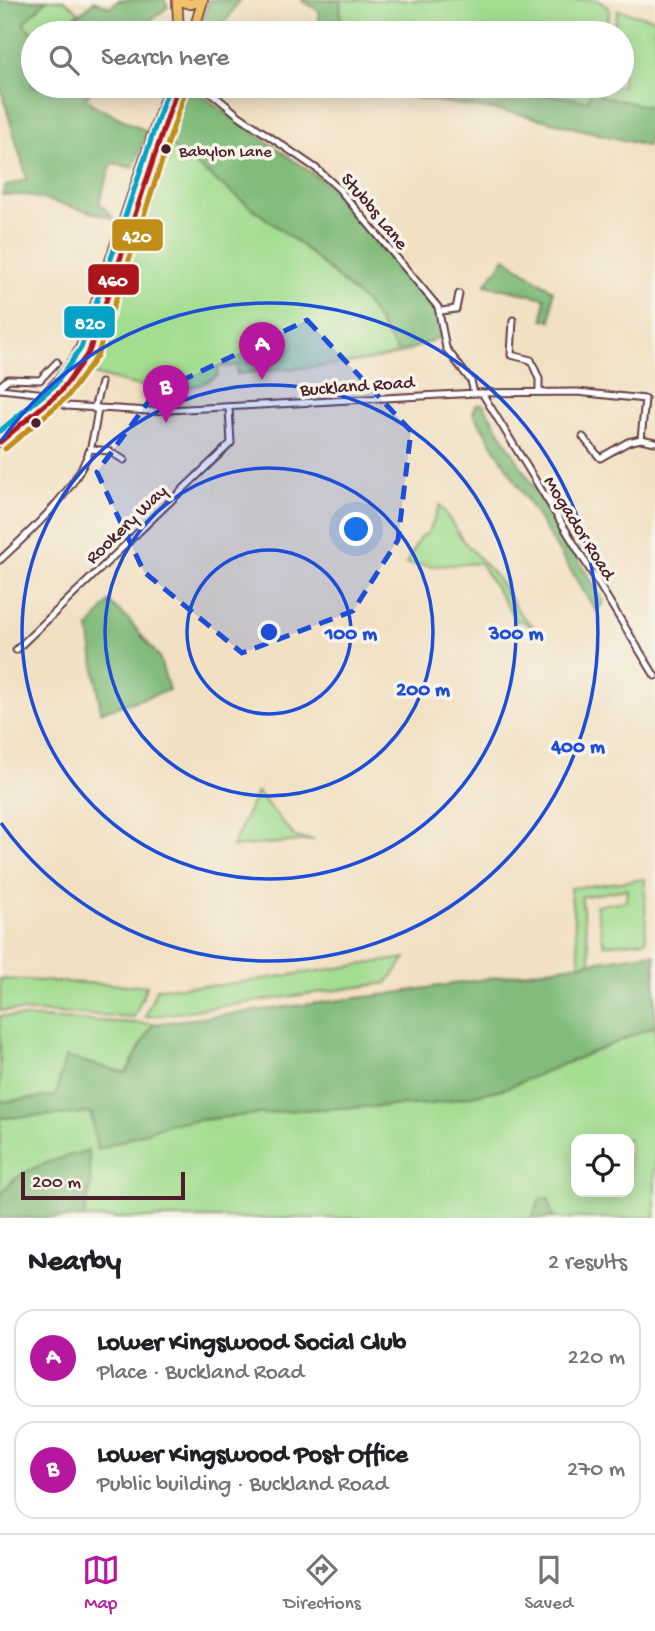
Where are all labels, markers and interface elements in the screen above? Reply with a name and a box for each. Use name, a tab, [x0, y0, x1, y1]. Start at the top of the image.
search box	[21, 21, 634, 98]
icon: search	[45, 41, 83, 79]
text: Search here	[101, 44, 229, 75]
marker: Babylon Lane	[159, 142, 173, 156]
place label: Babylon Lane	[178, 143, 272, 163]
street label: Stubbs Lane	[334, 169, 412, 256]
line badge: 420	[111, 218, 164, 252]
text: 420	[121, 227, 152, 250]
line badge: 460	[87, 263, 140, 296]
text: 460	[97, 271, 128, 294]
line badge: 820	[63, 305, 116, 339]
text: 820	[75, 314, 105, 337]
pin: A	[239, 322, 285, 380]
pin: B	[143, 365, 189, 423]
street label: Buckland Road	[298, 372, 417, 403]
unlabelled marker	[29, 416, 43, 430]
street label: Mogador Road	[537, 473, 620, 587]
street label: Rookery Way	[82, 480, 173, 570]
your location	[339, 512, 373, 546]
centre of rings	[257, 620, 281, 644]
text: 100 m	[324, 623, 377, 648]
text: 300 m	[488, 623, 543, 648]
text: 200 m	[396, 679, 450, 704]
text: 400 m	[550, 736, 605, 761]
map controls	[571, 1134, 634, 1197]
button: locate	[571, 1134, 634, 1197]
scale bar	[21, 1169, 186, 1201]
text: 200 m	[32, 1172, 81, 1195]
text: Nearby	[28, 1246, 121, 1281]
text: 2 results	[548, 1250, 627, 1277]
text: Lower Kingswood Social Club	[97, 1329, 406, 1360]
text: A	[46, 1345, 60, 1372]
text: 220 m	[568, 1345, 625, 1372]
text: Place · Buckland Road	[97, 1360, 304, 1387]
text: Lower Kingswood Post Office	[97, 1441, 408, 1472]
text: B	[47, 1457, 59, 1484]
text: 270 m	[567, 1457, 625, 1484]
text: Public building · Buckland Road	[97, 1472, 388, 1499]
tab: Map	[82, 1551, 120, 1616]
tab: Directions	[284, 1551, 361, 1616]
tab: Saved	[524, 1551, 573, 1616]

